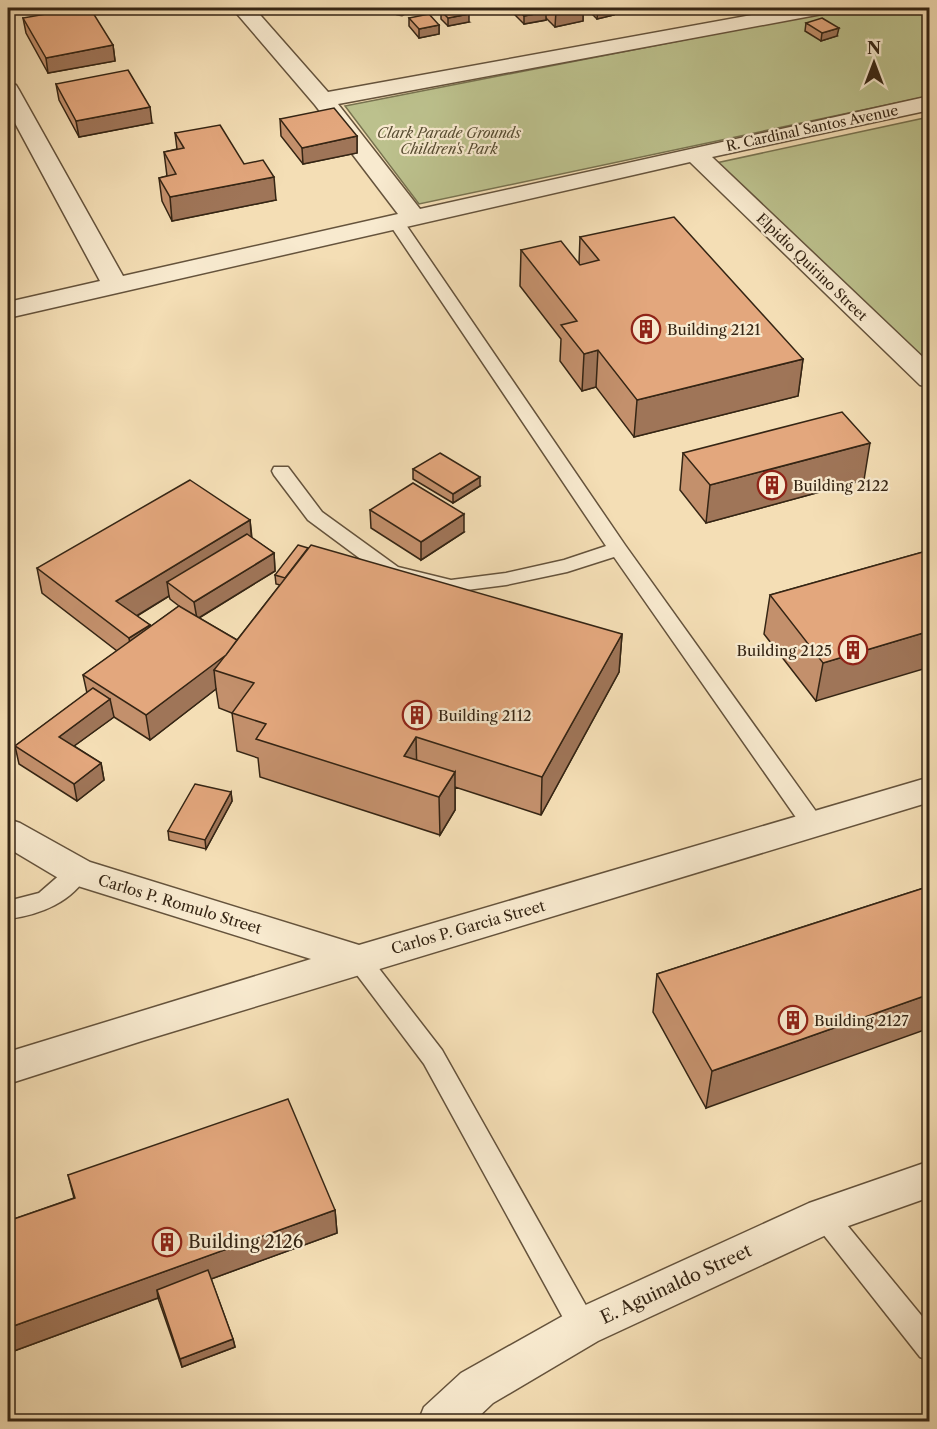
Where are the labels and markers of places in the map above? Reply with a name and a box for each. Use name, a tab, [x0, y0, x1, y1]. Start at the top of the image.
building icon: Building 2121	[630, 313, 662, 345]
place label: Building 2121	[667, 320, 761, 339]
building icon: Building 2122	[756, 469, 788, 501]
place label: Building 2122	[793, 476, 889, 495]
building icon: Building 2125	[837, 634, 869, 666]
place label: Building 2125	[737, 641, 832, 660]
building icon: Building 2112	[401, 699, 433, 731]
place label: Building 2112	[438, 706, 532, 725]
building icon: Building 2127	[777, 1004, 809, 1036]
place label: Building 2127	[814, 1011, 909, 1030]
building icon: Building 2126	[151, 1226, 183, 1258]
place label: Building 2126	[188, 1231, 303, 1253]

